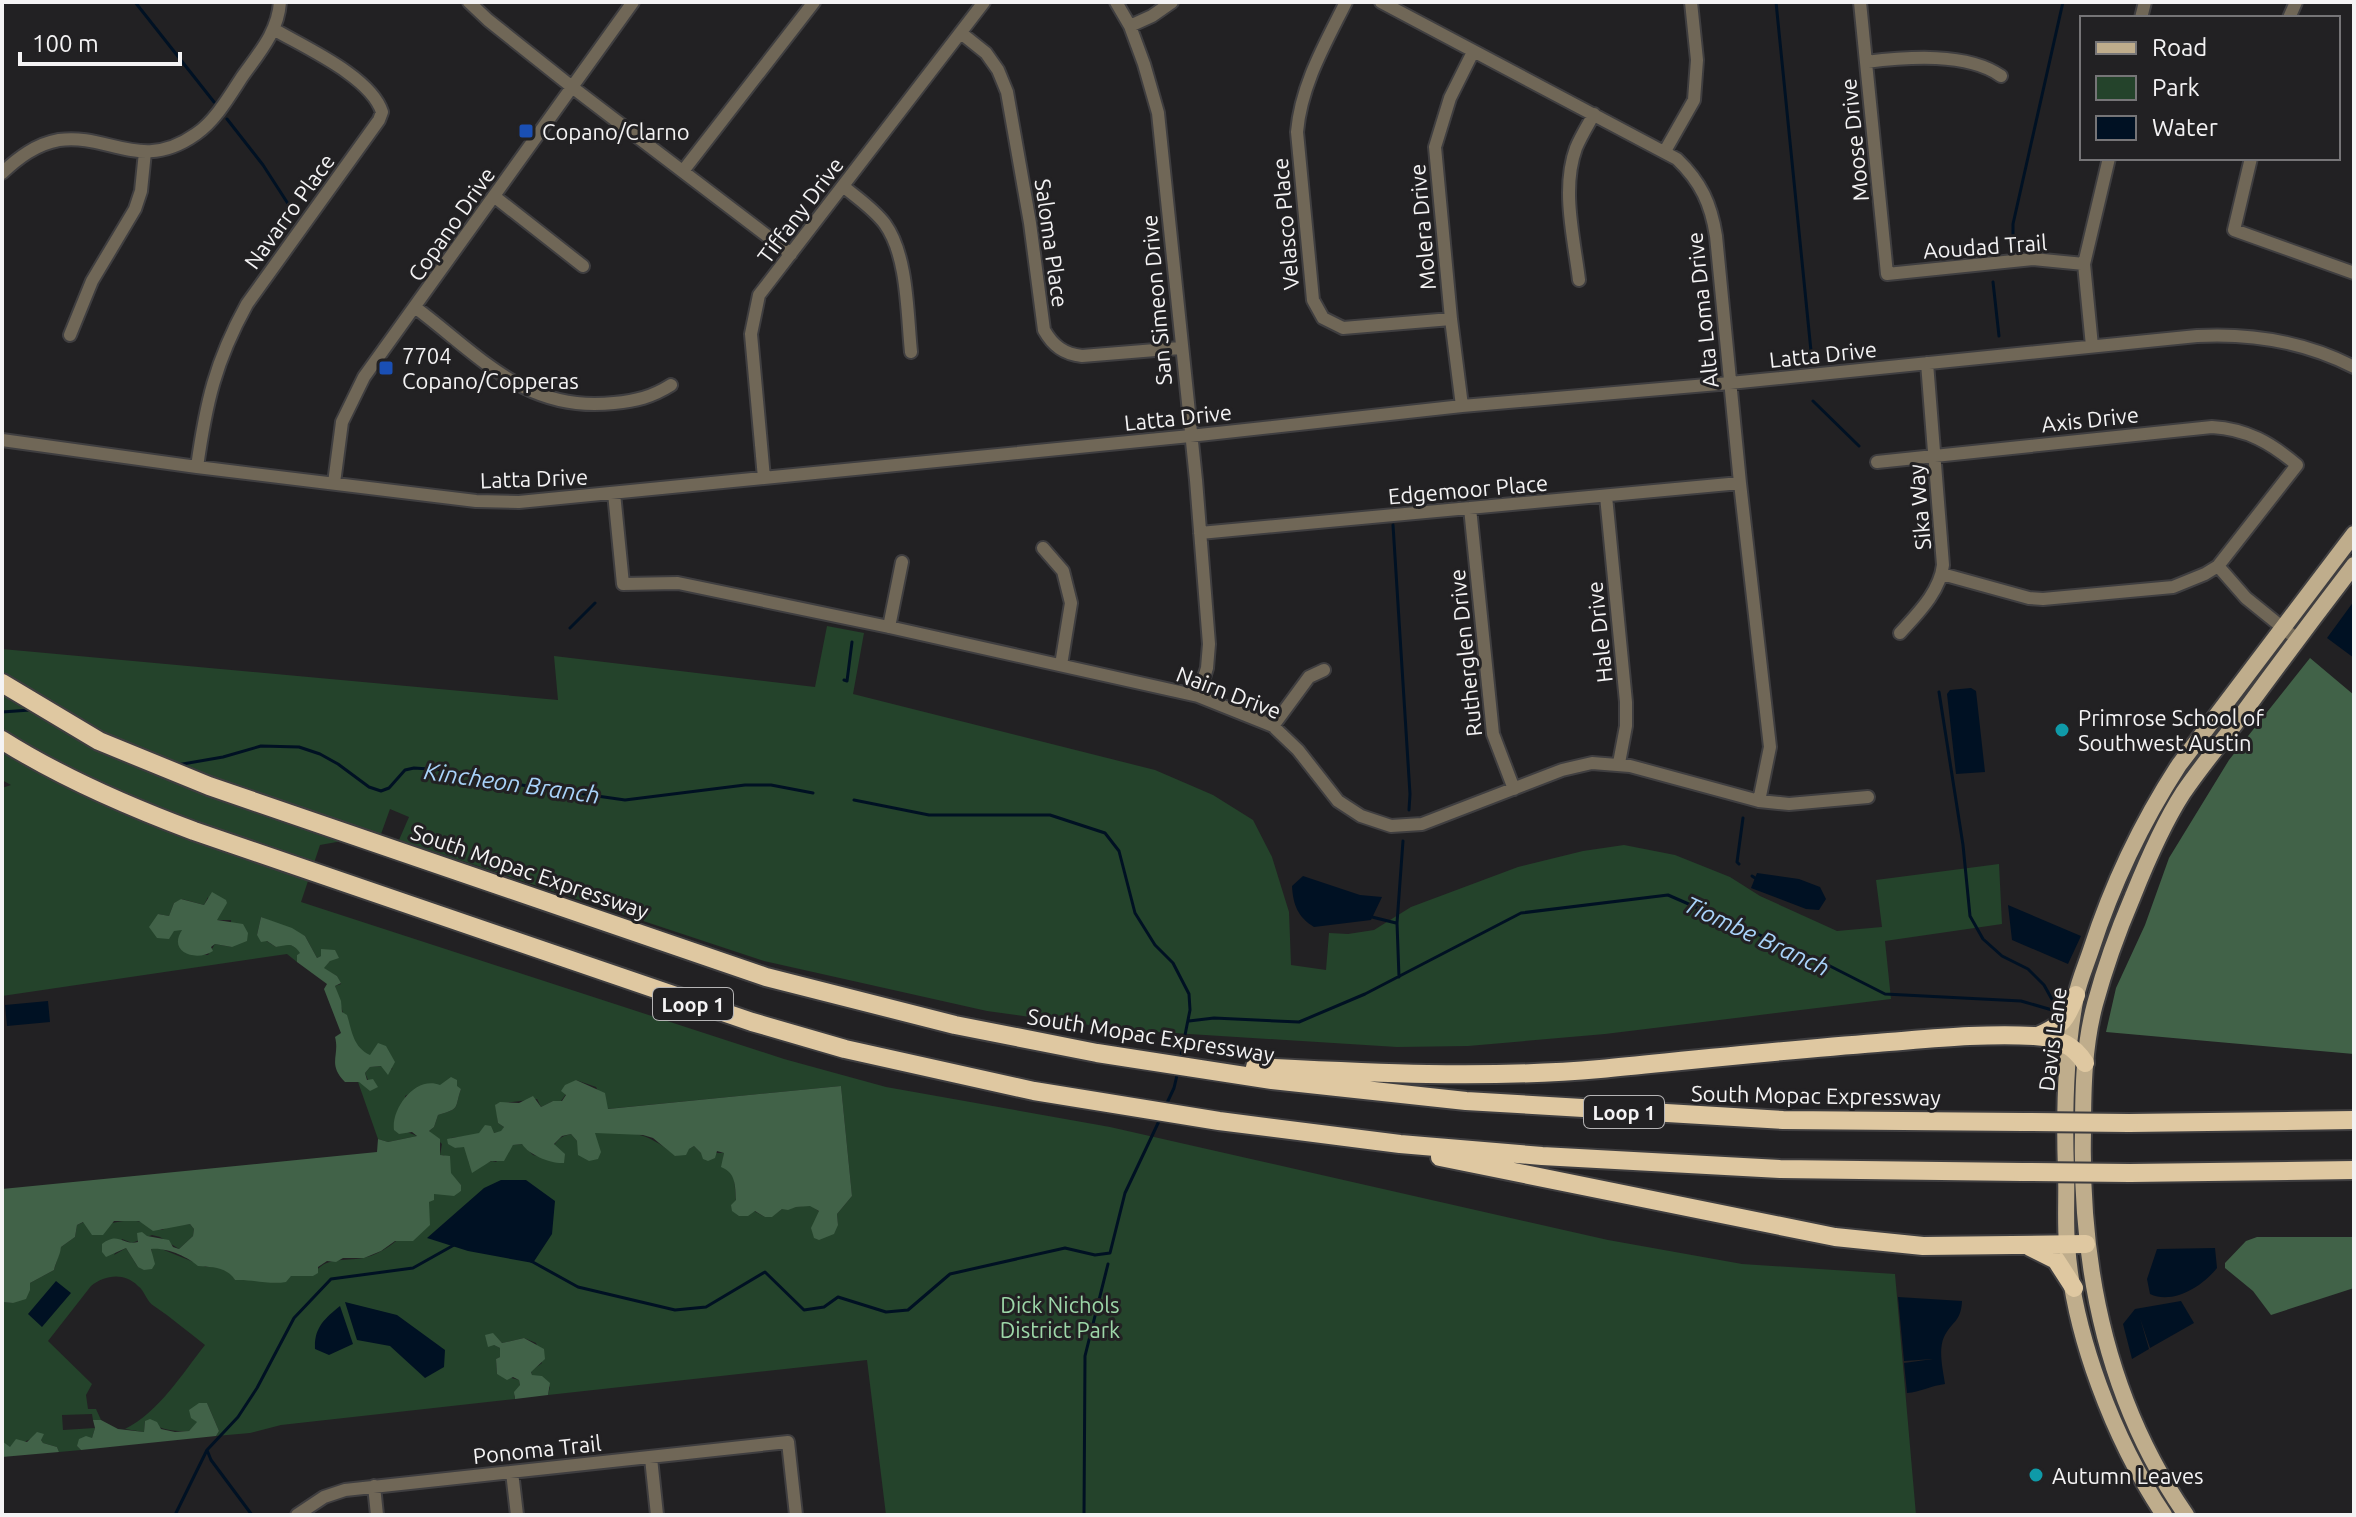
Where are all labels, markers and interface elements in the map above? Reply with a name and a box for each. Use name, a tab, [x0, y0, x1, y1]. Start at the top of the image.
scale bar	[20, 16, 180, 66]
legend	[2080, 16, 2340, 160]
text: 100 m	[32, 30, 99, 57]
text: Road	[2152, 34, 2207, 61]
text: Park	[2152, 74, 2200, 101]
street label: Moose Drive	[1835, 77, 1873, 203]
text: Water	[2152, 114, 2218, 141]
place label: Copano/Clarno	[542, 119, 690, 144]
marker: Copano/Clarno	[517, 122, 535, 140]
street label: Navarro Place	[239, 149, 339, 273]
street label: Tiffany Drive	[752, 152, 848, 268]
street label: Velasco Place	[1267, 157, 1303, 291]
street label: Copano Drive	[403, 162, 499, 286]
street label: Molera Drive	[1404, 163, 1440, 291]
street label: Saloma Place	[1031, 177, 1073, 309]
street label: San Simeon Drive	[1136, 214, 1176, 386]
street label: Aoudad Trail	[1922, 229, 2048, 263]
street label: Alta Loma Drive	[1681, 231, 1723, 389]
street label: Latta Drive	[1768, 336, 1878, 372]
place label: 7704 Copano/Copperas	[402, 343, 579, 393]
marker: 7704 Copano/Copperas	[377, 359, 395, 377]
street label: Latta Drive	[1123, 399, 1233, 435]
street label: Axis Drive	[2040, 401, 2140, 437]
street label: Sika Way	[1903, 463, 1935, 551]
street label: Latta Drive	[480, 464, 588, 492]
street label: Edgemoor Place	[1387, 470, 1549, 508]
street label: Rutherglen Drive	[1444, 568, 1486, 738]
street label: Hale Drive	[1581, 580, 1617, 684]
street label: Nairn Drive	[1173, 661, 1285, 723]
place label: Primrose School of Southwest Austin	[2078, 705, 2264, 755]
marker: Primrose School of Southwest Austin	[2053, 721, 2071, 739]
water label: Kincheon Branch	[422, 757, 602, 809]
street label: South Mopac Expressway	[408, 819, 652, 924]
water label: Tiombe Branch	[1680, 891, 1834, 981]
street label: Davis Lane	[2033, 985, 2071, 1093]
road number: Loop 1	[653, 988, 733, 1020]
street label: South Mopac Expressway	[1026, 1003, 1277, 1067]
street label: South Mopac Expressway	[1691, 1080, 1941, 1110]
road number: Loop 1	[1584, 1096, 1664, 1128]
park label: Dick Nichols District Park	[1000, 1292, 1120, 1342]
street label: Ponoma Trail	[472, 1430, 603, 1468]
place label: Autumn Leaves	[2052, 1463, 2204, 1488]
marker: Autumn Leaves	[2027, 1466, 2045, 1484]

